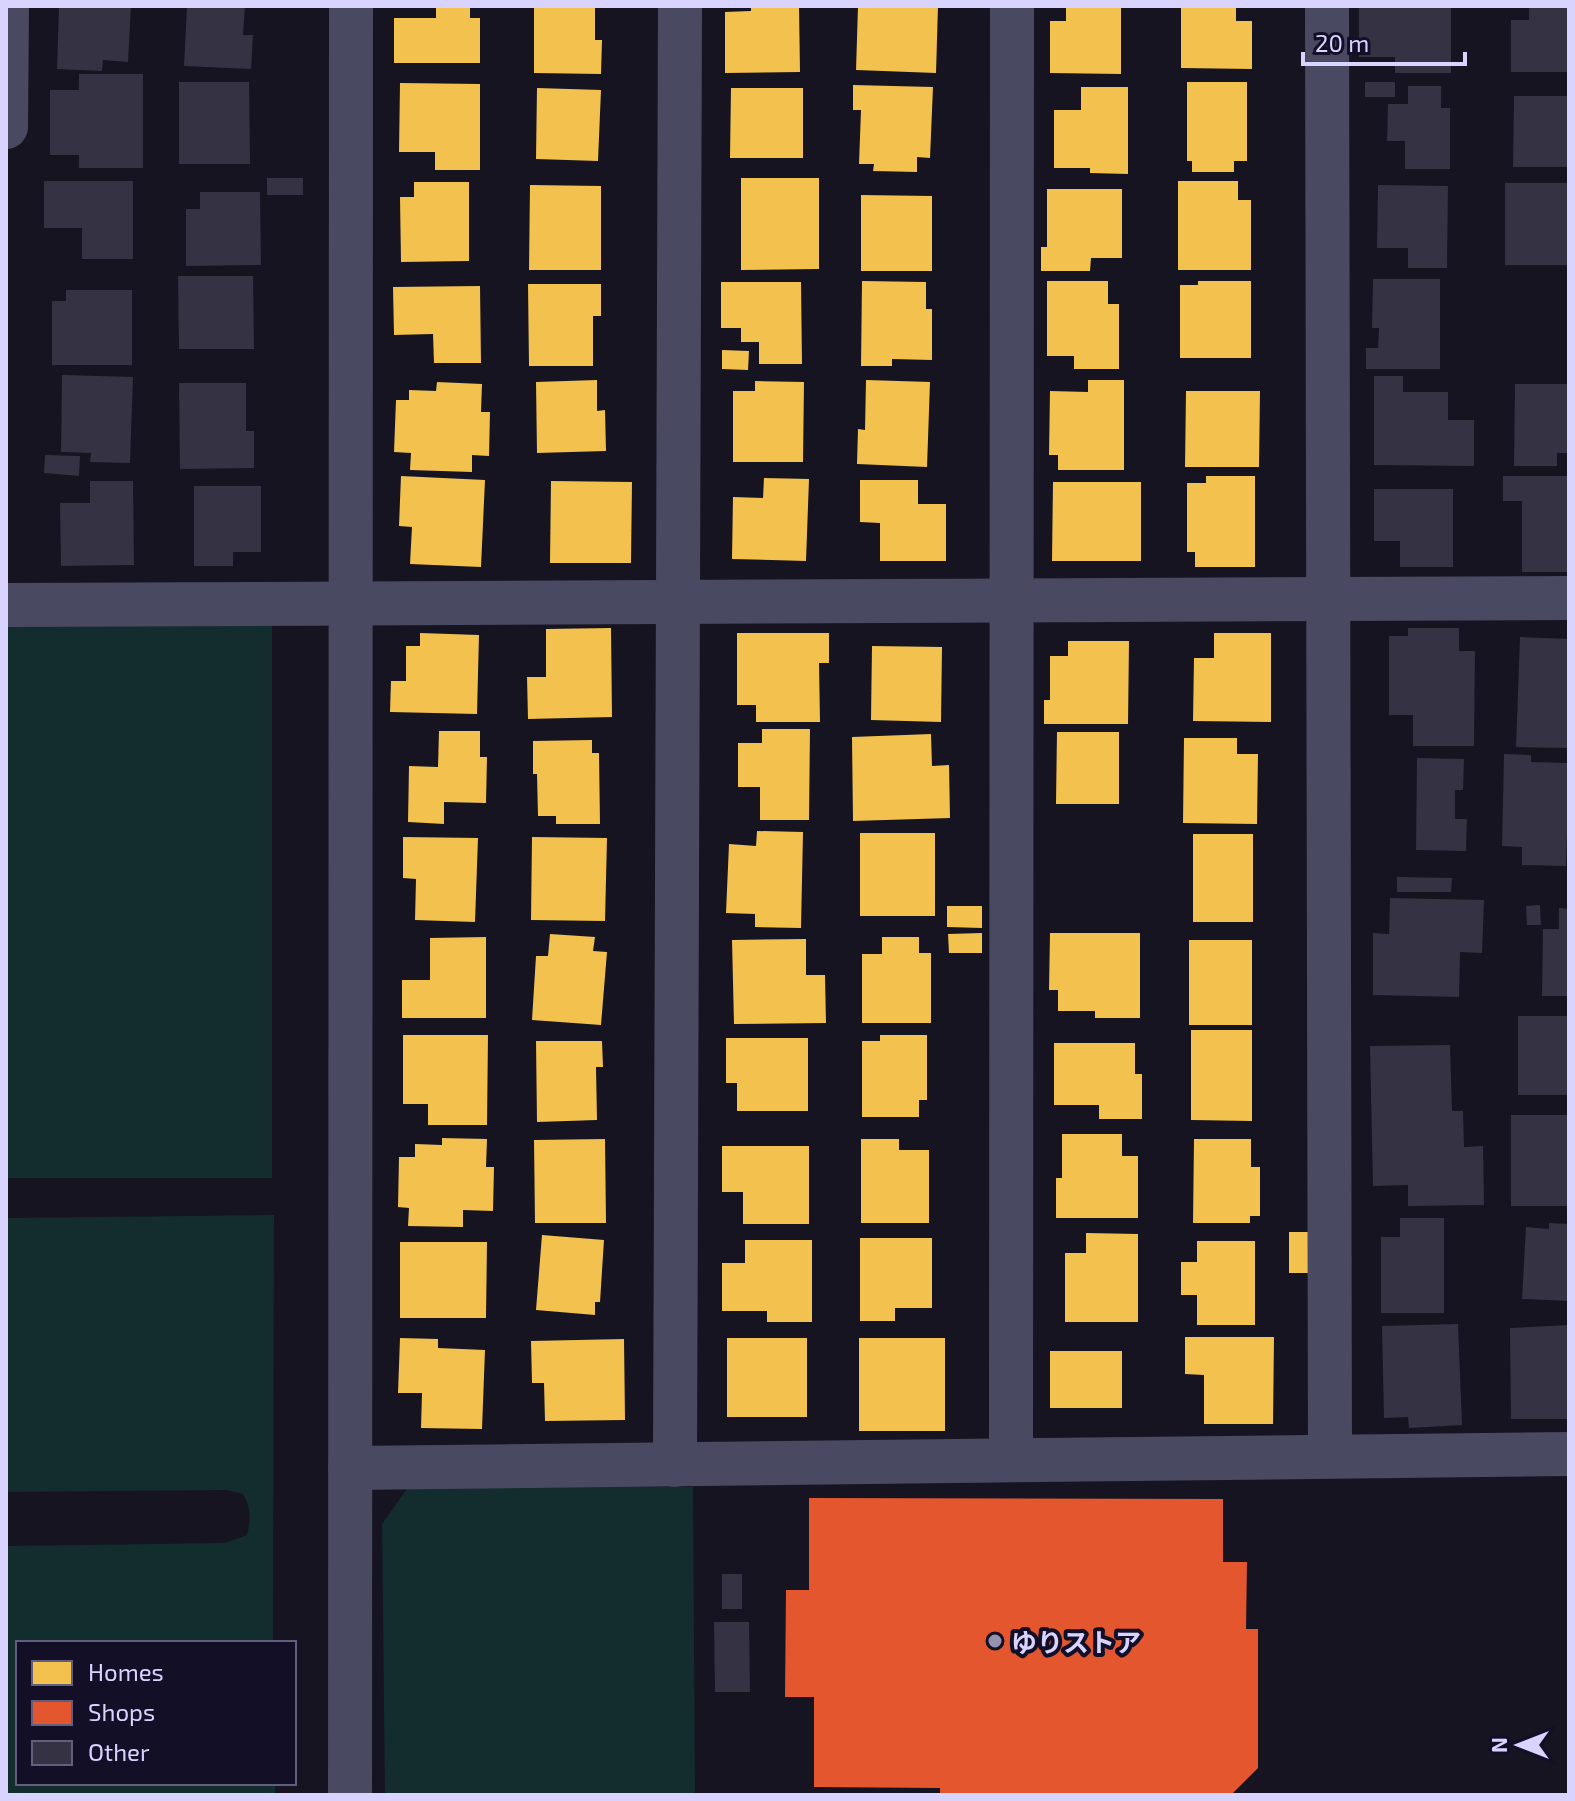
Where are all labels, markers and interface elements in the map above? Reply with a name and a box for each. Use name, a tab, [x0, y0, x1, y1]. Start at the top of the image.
scale bar	[1303, 16, 1465, 66]
text: 20 m	[1315, 28, 1369, 57]
place label: ゆりストア	[1011, 1626, 1141, 1657]
marker: ゆりストア	[986, 1632, 1004, 1650]
legend	[16, 1641, 296, 1785]
text: Homes	[88, 1657, 164, 1686]
text: Shops	[88, 1697, 155, 1726]
north arrow	[1479, 1705, 1559, 1785]
text: Other	[88, 1737, 150, 1766]
text: N	[1485, 1737, 1511, 1753]

